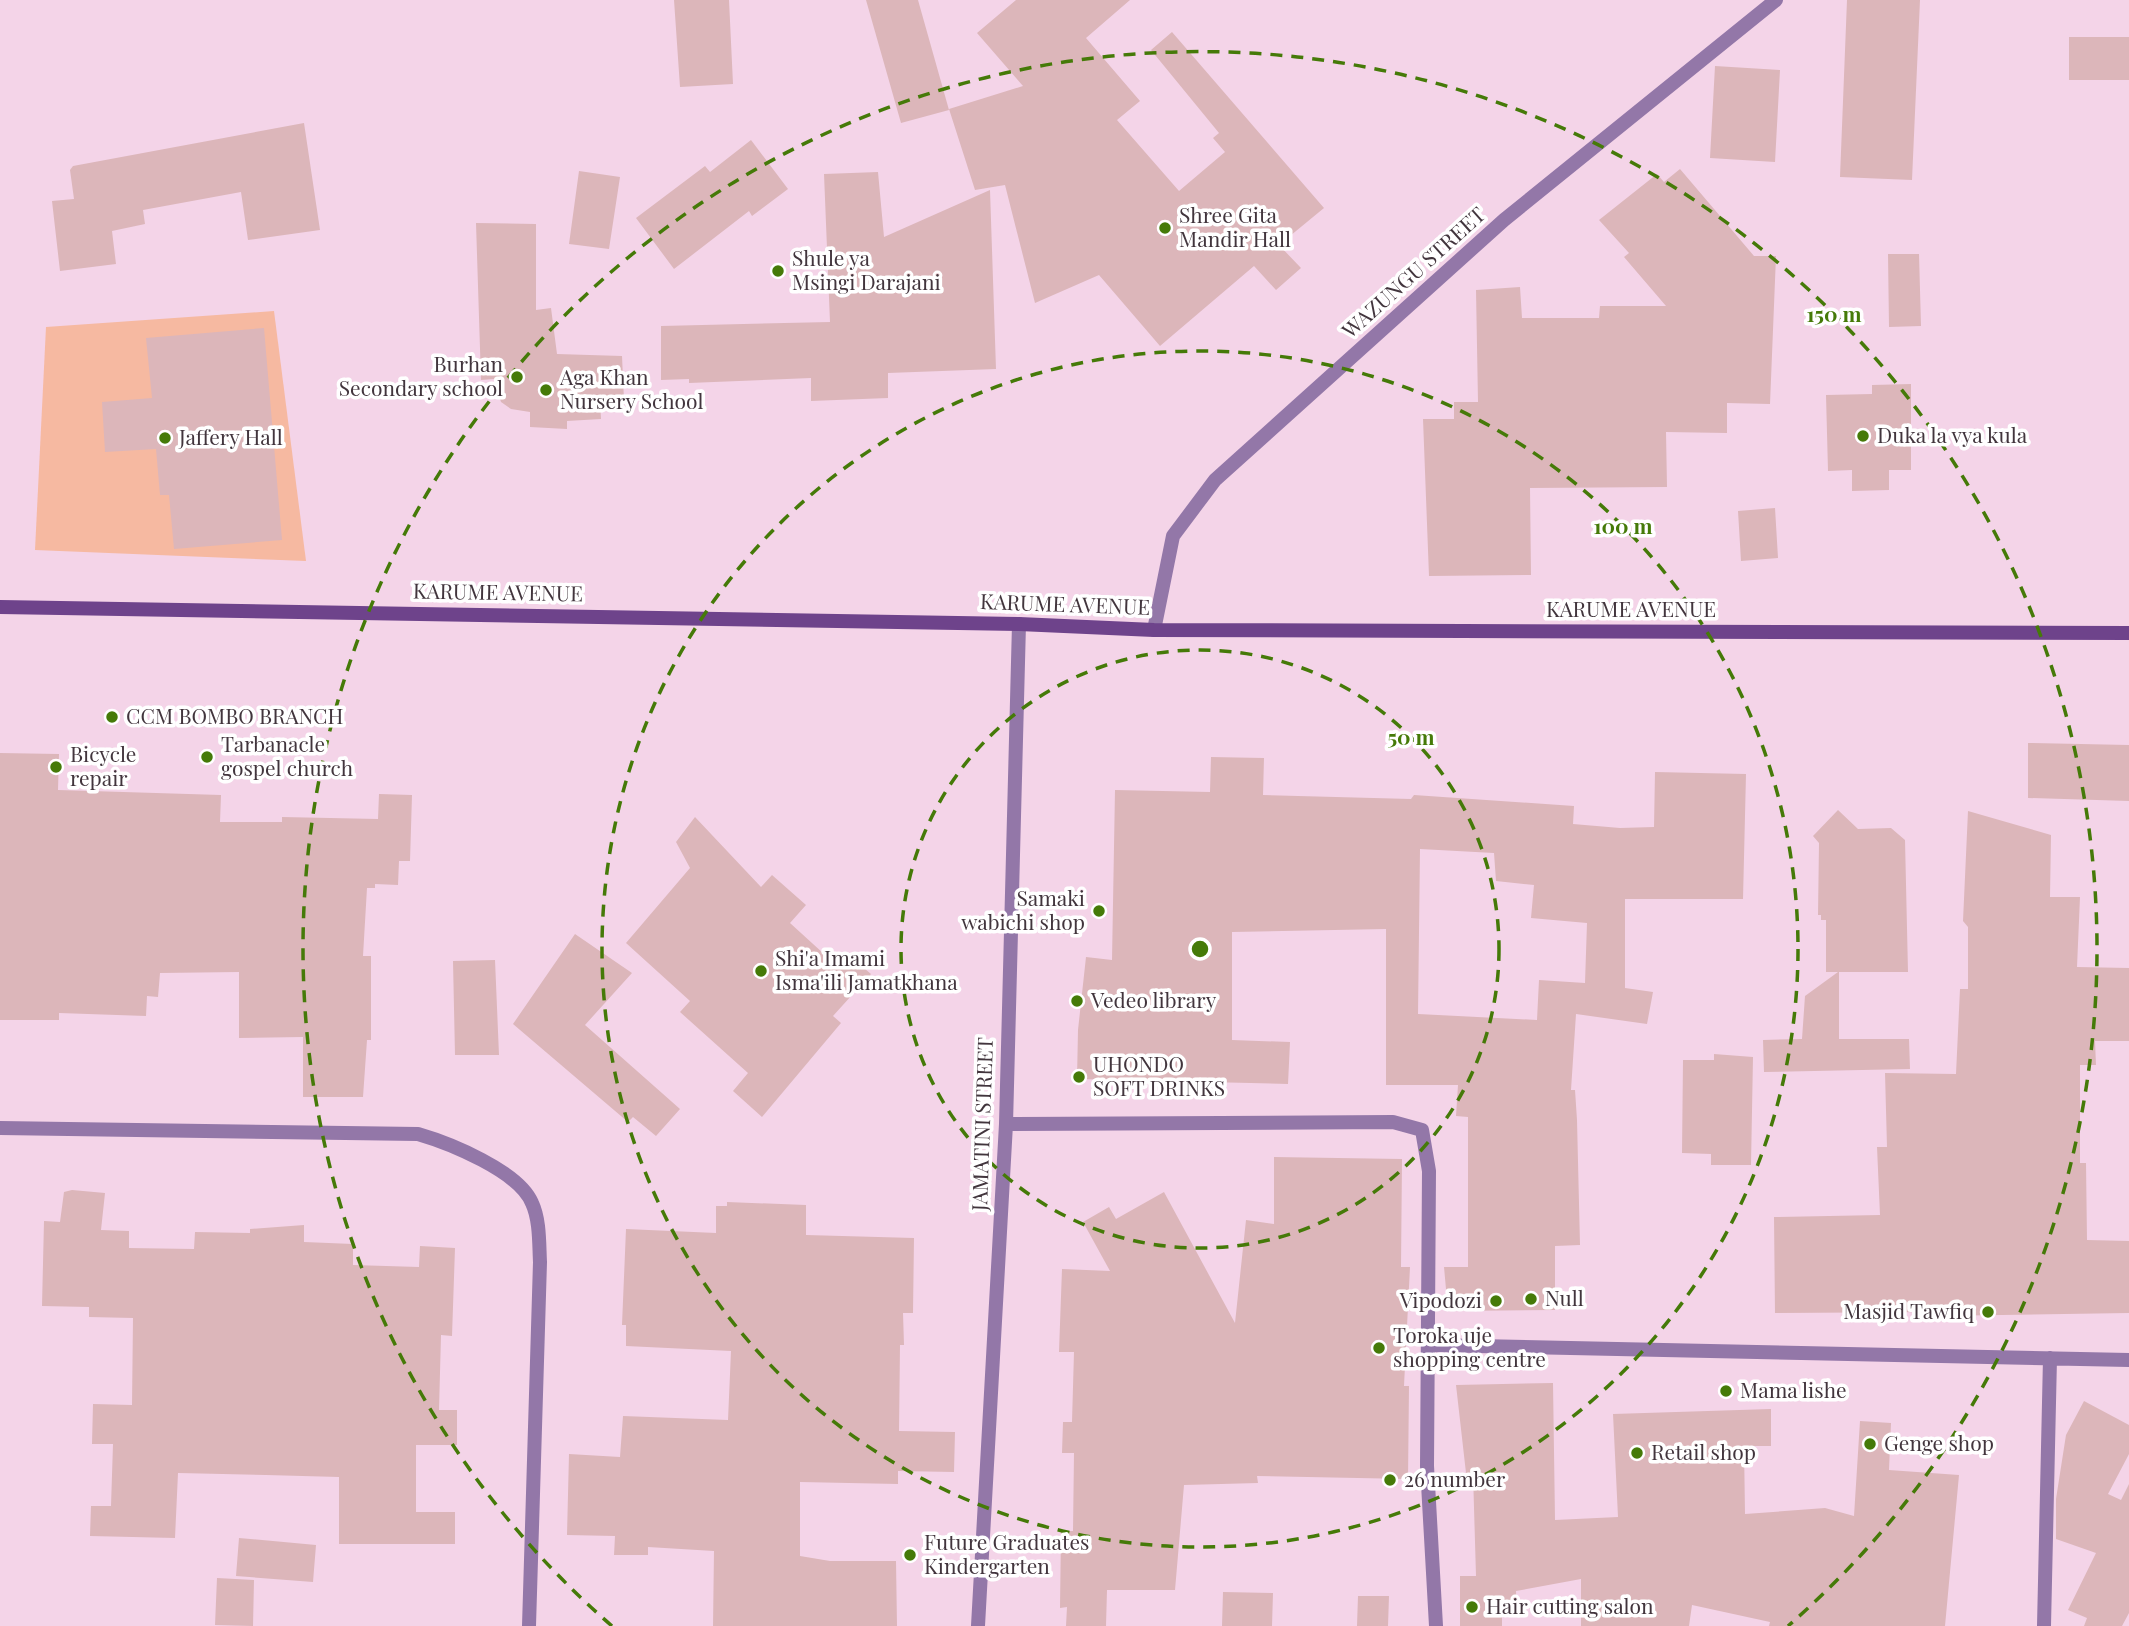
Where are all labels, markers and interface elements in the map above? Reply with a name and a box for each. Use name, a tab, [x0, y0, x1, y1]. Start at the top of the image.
place label: Shree Gita Mandir Hall	[1179, 200, 1291, 252]
street label: WAZUNGU STREET	[1334, 200, 1490, 344]
marker: Shree Gita Mandir Hall	[1157, 220, 1173, 236]
place label: Shule ya Msingi Darajani	[792, 243, 941, 295]
marker: Shule ya Msingi Darajani	[770, 263, 786, 279]
text: 150 m	[1807, 299, 1861, 327]
place label: Burhan Secondary school	[339, 349, 503, 401]
place label: Aga Khan Nursery School	[559, 362, 703, 414]
marker: Burhan Secondary school	[509, 369, 525, 385]
marker: Aga Khan Nursery School	[538, 382, 554, 398]
place label: Duka la vya kula	[1877, 420, 2028, 448]
place label: Jaffery Hall	[178, 422, 283, 450]
marker: Duka la vya kula	[1855, 428, 1871, 444]
marker: Jaffery Hall	[157, 430, 173, 446]
text: 100 m	[1593, 511, 1653, 539]
street label: KARUME AVENUE	[413, 576, 583, 606]
street label: KARUME AVENUE	[980, 586, 1151, 620]
street label: KARUME AVENUE	[1546, 594, 1716, 622]
place label: CCM BOMBO BRANCH	[126, 701, 344, 729]
marker: CCM BOMBO BRANCH	[104, 709, 120, 725]
text: 50 m	[1387, 722, 1435, 750]
place label: Tarbanacle gospel church	[221, 729, 354, 781]
place label: Bicycle repair	[70, 739, 136, 791]
marker: Tarbanacle gospel church	[199, 749, 215, 765]
marker: Bicycle repair	[48, 759, 64, 775]
place label: Samaki wabichi shop	[961, 883, 1085, 935]
marker: Samaki wabichi shop	[1091, 903, 1107, 919]
centre of rings	[1188, 937, 1212, 961]
place label: Shi'a Imami Isma'ili Jamatkhana	[775, 943, 958, 995]
marker: Shi'a Imami Isma'ili Jamatkhana	[753, 963, 769, 979]
place label: Vedeo library	[1090, 985, 1217, 1013]
marker: Vedeo library	[1069, 993, 1085, 1009]
street label: JAMATINI STREET	[964, 1037, 998, 1212]
place label: UHONDO SOFT DRINKS	[1093, 1049, 1225, 1101]
marker: UHONDO SOFT DRINKS	[1071, 1069, 1087, 1085]
place label: Null	[1545, 1283, 1584, 1311]
place label: Vipodozi	[1399, 1285, 1482, 1313]
marker: Null	[1523, 1291, 1539, 1307]
marker: Vipodozi	[1488, 1293, 1504, 1309]
place label: Masjid Tawfiq	[1843, 1296, 1974, 1324]
marker: Masjid Tawfiq	[1980, 1304, 1996, 1320]
place label: Toroka uje shopping centre	[1393, 1320, 1546, 1372]
marker: Toroka uje shopping centre	[1371, 1340, 1387, 1356]
place label: Mama lishe	[1740, 1375, 1847, 1403]
marker: Mama lishe	[1718, 1383, 1734, 1399]
place label: Genge shop	[1884, 1428, 1994, 1456]
marker: Genge shop	[1862, 1436, 1878, 1452]
place label: Retail shop	[1651, 1437, 1756, 1465]
marker: Retail shop	[1629, 1445, 1645, 1461]
place label: 26 number	[1404, 1464, 1506, 1492]
marker: 26 number	[1382, 1472, 1398, 1488]
place label: Future Graduates Kindergarten	[924, 1527, 1089, 1579]
marker: Future Graduates Kindergarten	[902, 1547, 918, 1563]
place label: Hair cutting salon	[1486, 1591, 1654, 1619]
marker: Hair cutting salon	[1464, 1599, 1480, 1615]

